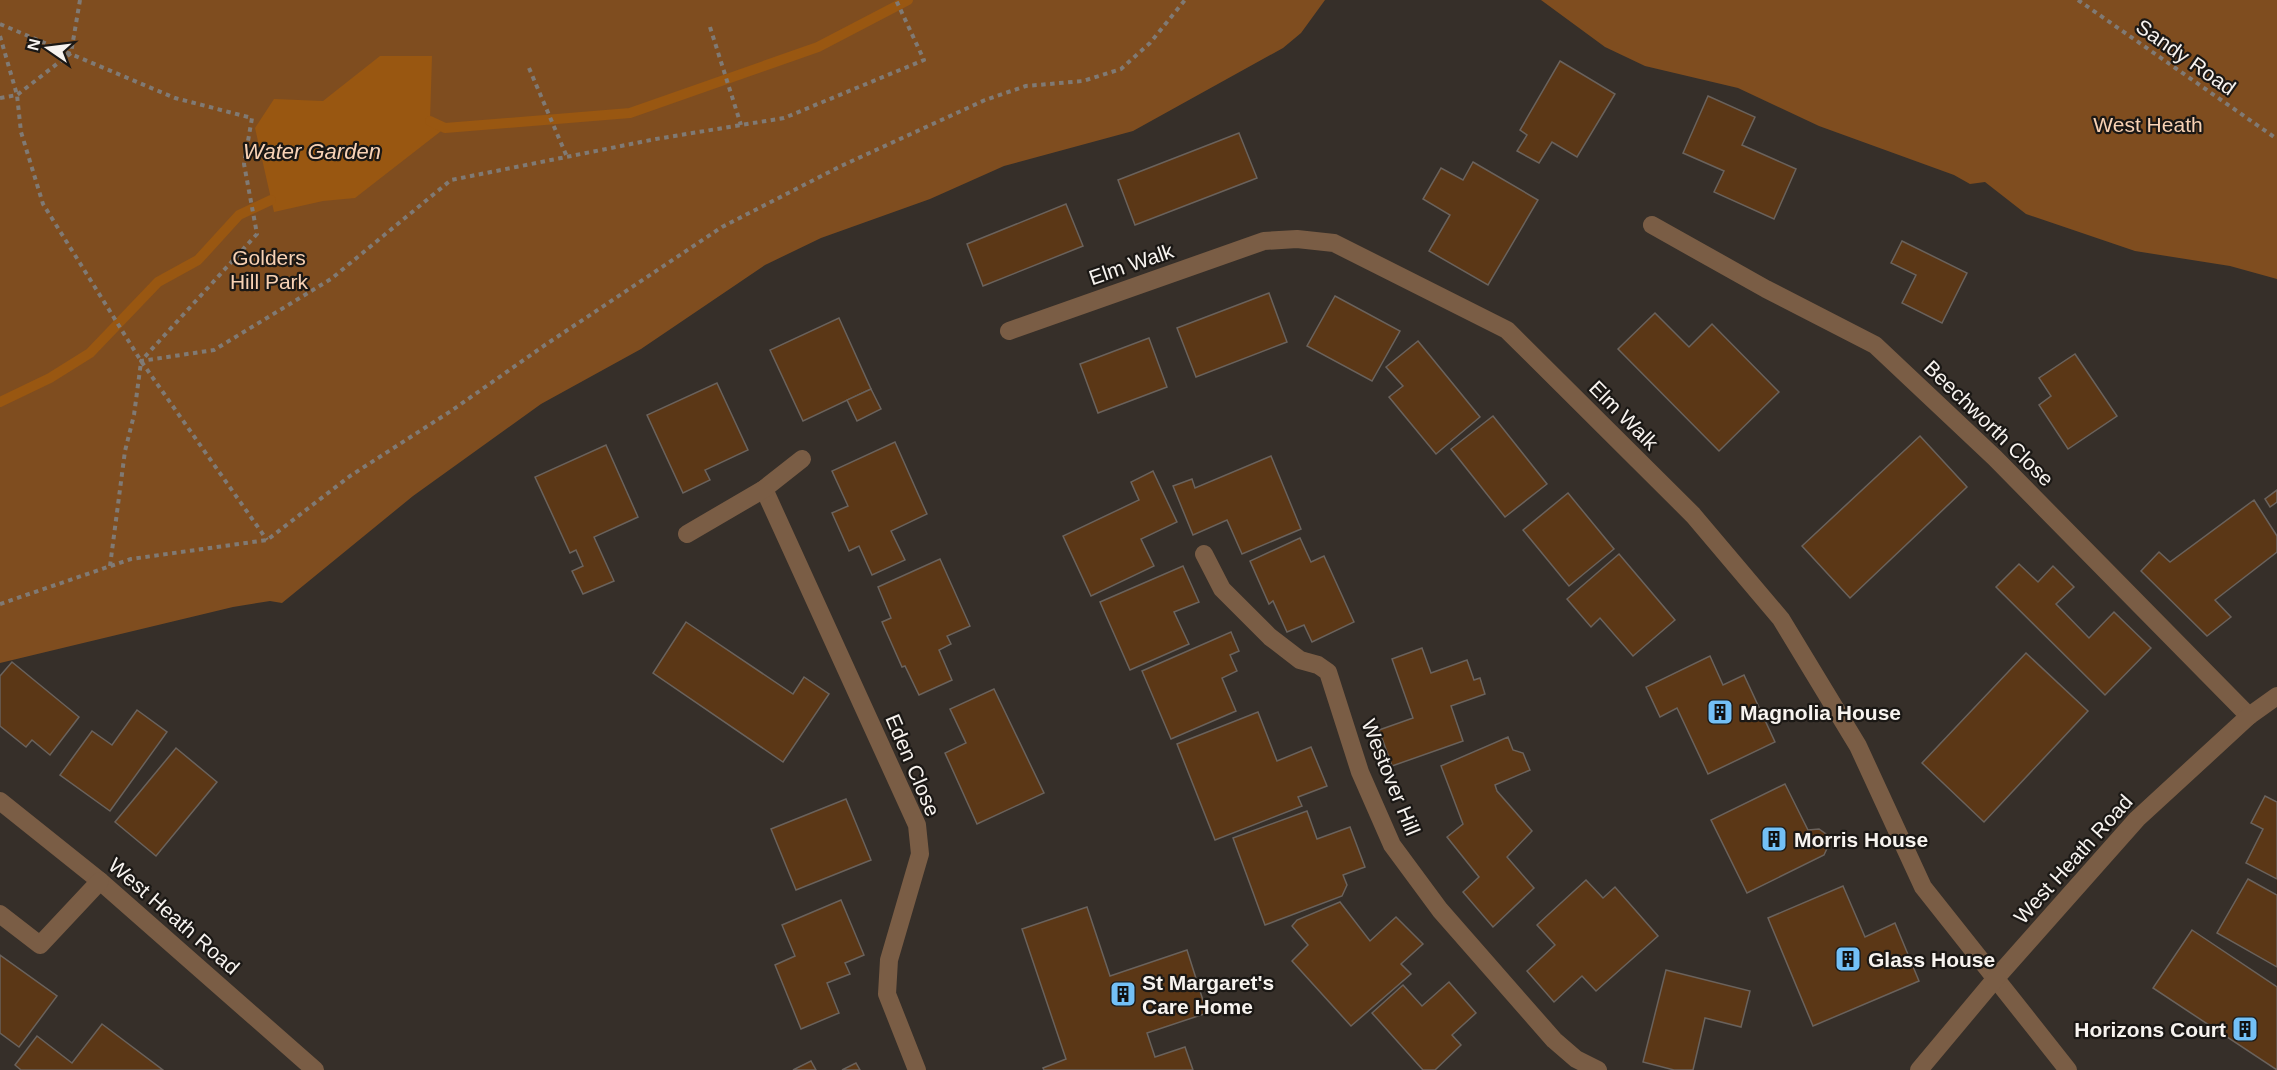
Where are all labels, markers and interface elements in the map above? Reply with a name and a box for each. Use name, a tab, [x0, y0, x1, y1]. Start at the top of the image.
street label: Sandy Road	[2132, 14, 2240, 100]
north arrow	[18, 18, 78, 78]
text: N	[24, 37, 44, 52]
park label: West Heath	[2093, 113, 2203, 136]
water label: Water Garden	[243, 139, 381, 164]
street label: Elm Walk	[1086, 239, 1177, 289]
park label: Golders Hill Park	[230, 246, 309, 293]
street label: Beechworth Close	[1920, 356, 2058, 490]
street label: Elm Walk	[1585, 376, 1664, 455]
building icon: Magnolia House	[1705, 697, 1735, 727]
place label: Magnolia House	[1740, 701, 1901, 724]
street label: Eden Close	[881, 711, 945, 819]
street label: Westover Hill	[1357, 716, 1425, 838]
street label: West Heath Road	[2009, 790, 2137, 928]
building icon: Morris House	[1759, 824, 1789, 854]
place label: Morris House	[1794, 828, 1928, 851]
street label: West Heath Road	[104, 853, 244, 979]
building icon: Glass House	[1833, 944, 1863, 974]
place label: Glass House	[1868, 948, 1995, 971]
place label: St Margaret's Care Home	[1142, 971, 1274, 1018]
building icon: St Margaret's Care Home	[1108, 979, 1138, 1009]
building icon: Horizons Court	[2230, 1014, 2260, 1044]
place label: Horizons Court	[2074, 1018, 2226, 1041]

